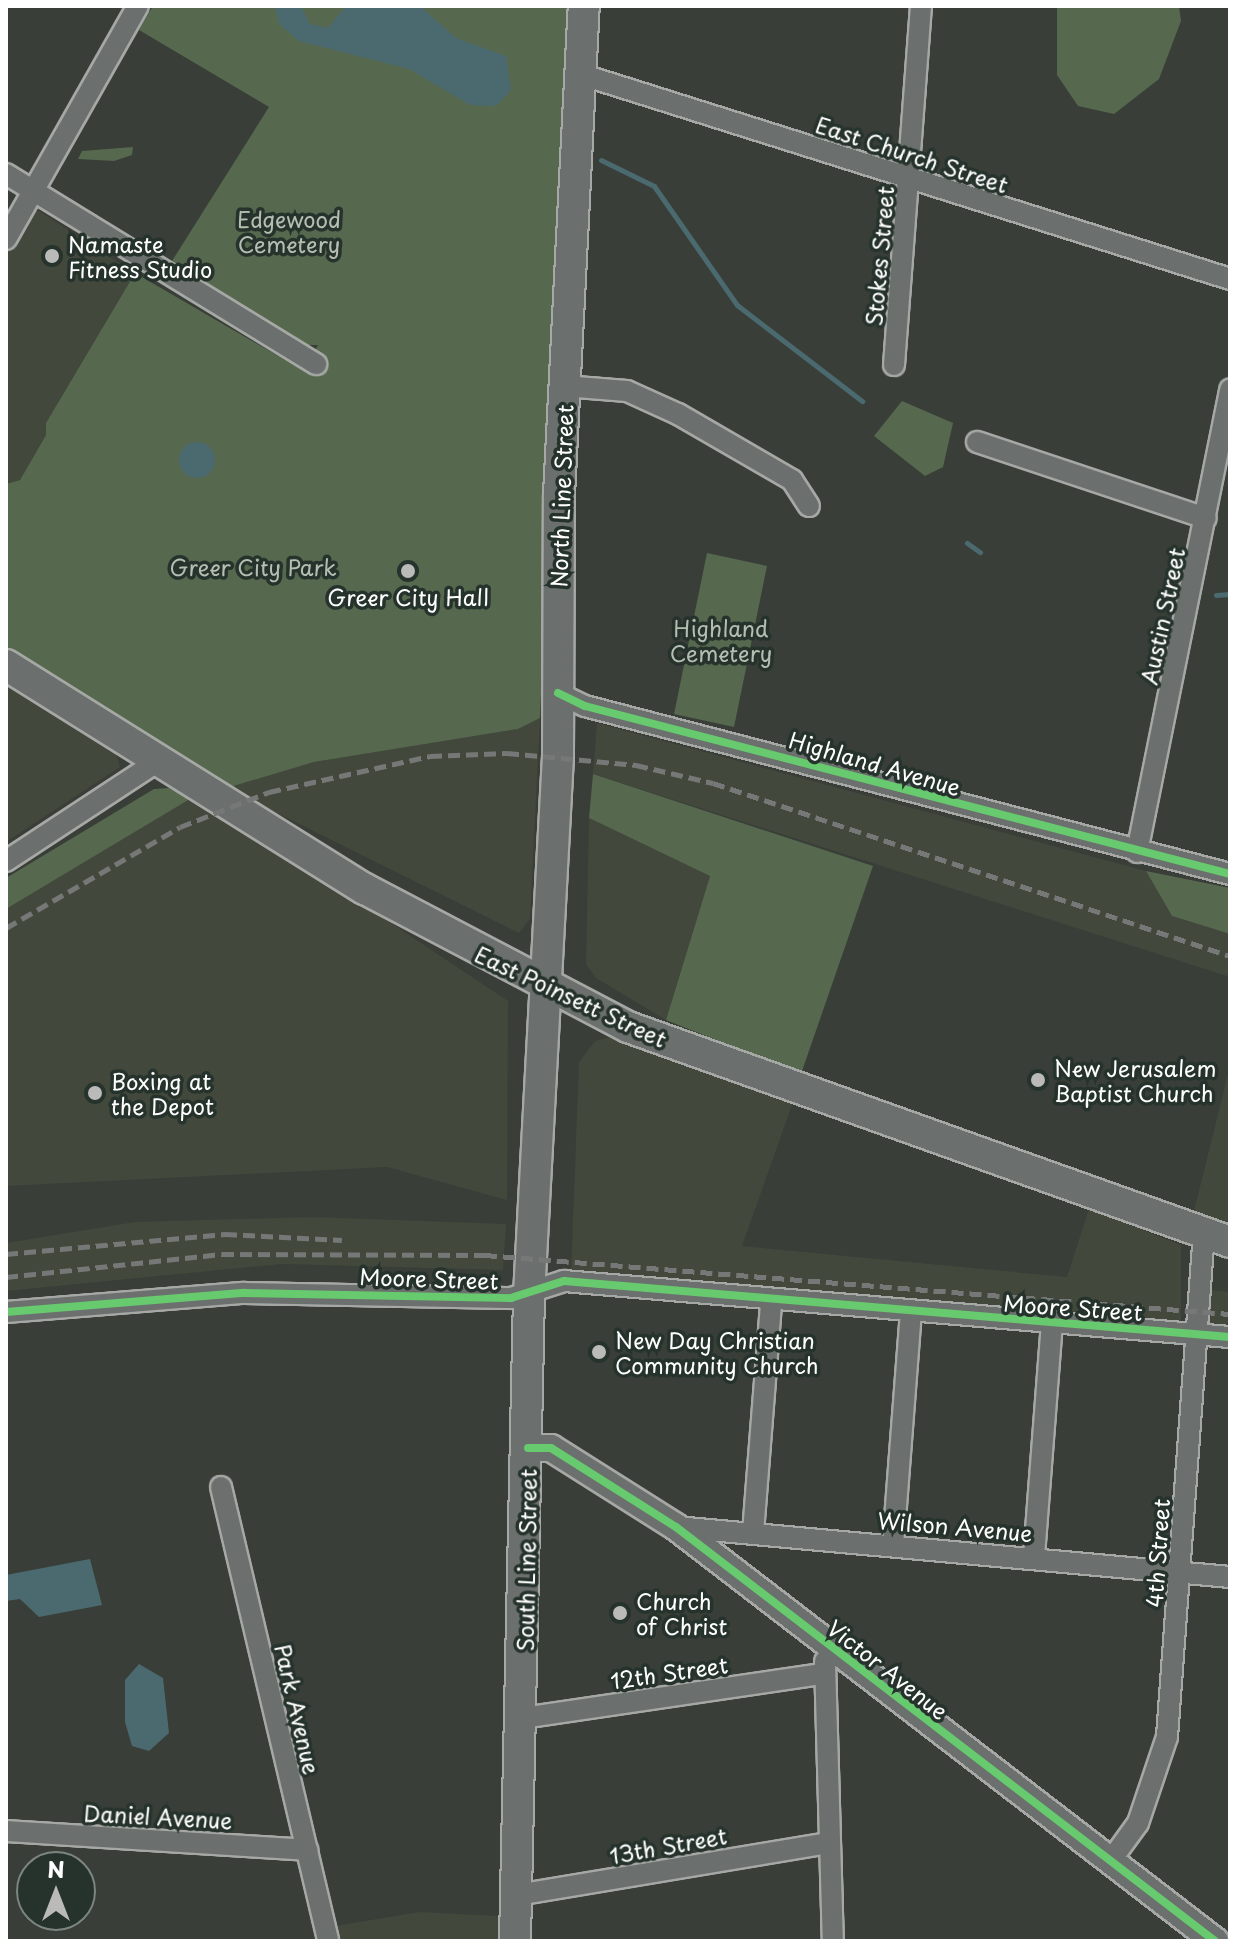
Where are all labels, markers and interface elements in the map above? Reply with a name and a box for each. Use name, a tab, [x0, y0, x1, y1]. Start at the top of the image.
street label: East Church Street	[812, 110, 1012, 198]
street label: Stokes Street	[860, 184, 898, 328]
park label: Edgewood Cemetery	[237, 205, 341, 256]
place label: Namaste Fitness Studio	[68, 230, 213, 282]
marker: Namaste Fitness Studio	[43, 247, 61, 265]
street label: North Line Street	[545, 403, 577, 589]
street label: Austin Street	[1134, 545, 1190, 687]
park label: Greer City Park	[168, 554, 338, 580]
marker: Greer City Hall	[399, 562, 417, 580]
place label: Greer City Hall	[326, 584, 490, 610]
park label: Highland Cemetery	[670, 614, 772, 666]
street label: Highland Avenue	[786, 726, 964, 800]
street label: East Poinsett Street	[470, 940, 672, 1052]
place label: New Jerusalem Baptist Church	[1054, 1054, 1217, 1106]
place label: Boxing at the Depot	[111, 1067, 216, 1118]
marker: New Jerusalem Baptist Church	[1029, 1071, 1047, 1089]
marker: Boxing at the Depot	[86, 1084, 104, 1102]
street label: Moore Street	[359, 1262, 499, 1294]
street label: Moore Street	[1002, 1289, 1144, 1325]
place label: New Day Christian Community Church	[615, 1326, 820, 1378]
marker: New Day Christian Community Church	[590, 1343, 608, 1361]
street label: South Line Street	[511, 1468, 541, 1652]
street label: 4th Street	[1140, 1498, 1174, 1608]
street label: Wilson Avenue	[878, 1506, 1032, 1546]
place label: Church of Christ	[636, 1587, 728, 1638]
marker: Church of Christ	[611, 1604, 629, 1622]
street label: Victor Avenue	[822, 1614, 954, 1724]
street label: Park Avenue	[270, 1642, 326, 1776]
street label: 12th Street	[608, 1651, 730, 1693]
street label: Daniel Avenue	[83, 1799, 233, 1833]
street label: 13th Street	[607, 1822, 729, 1868]
north arrow	[16, 1851, 96, 1931]
text: N	[47, 1852, 65, 1885]

